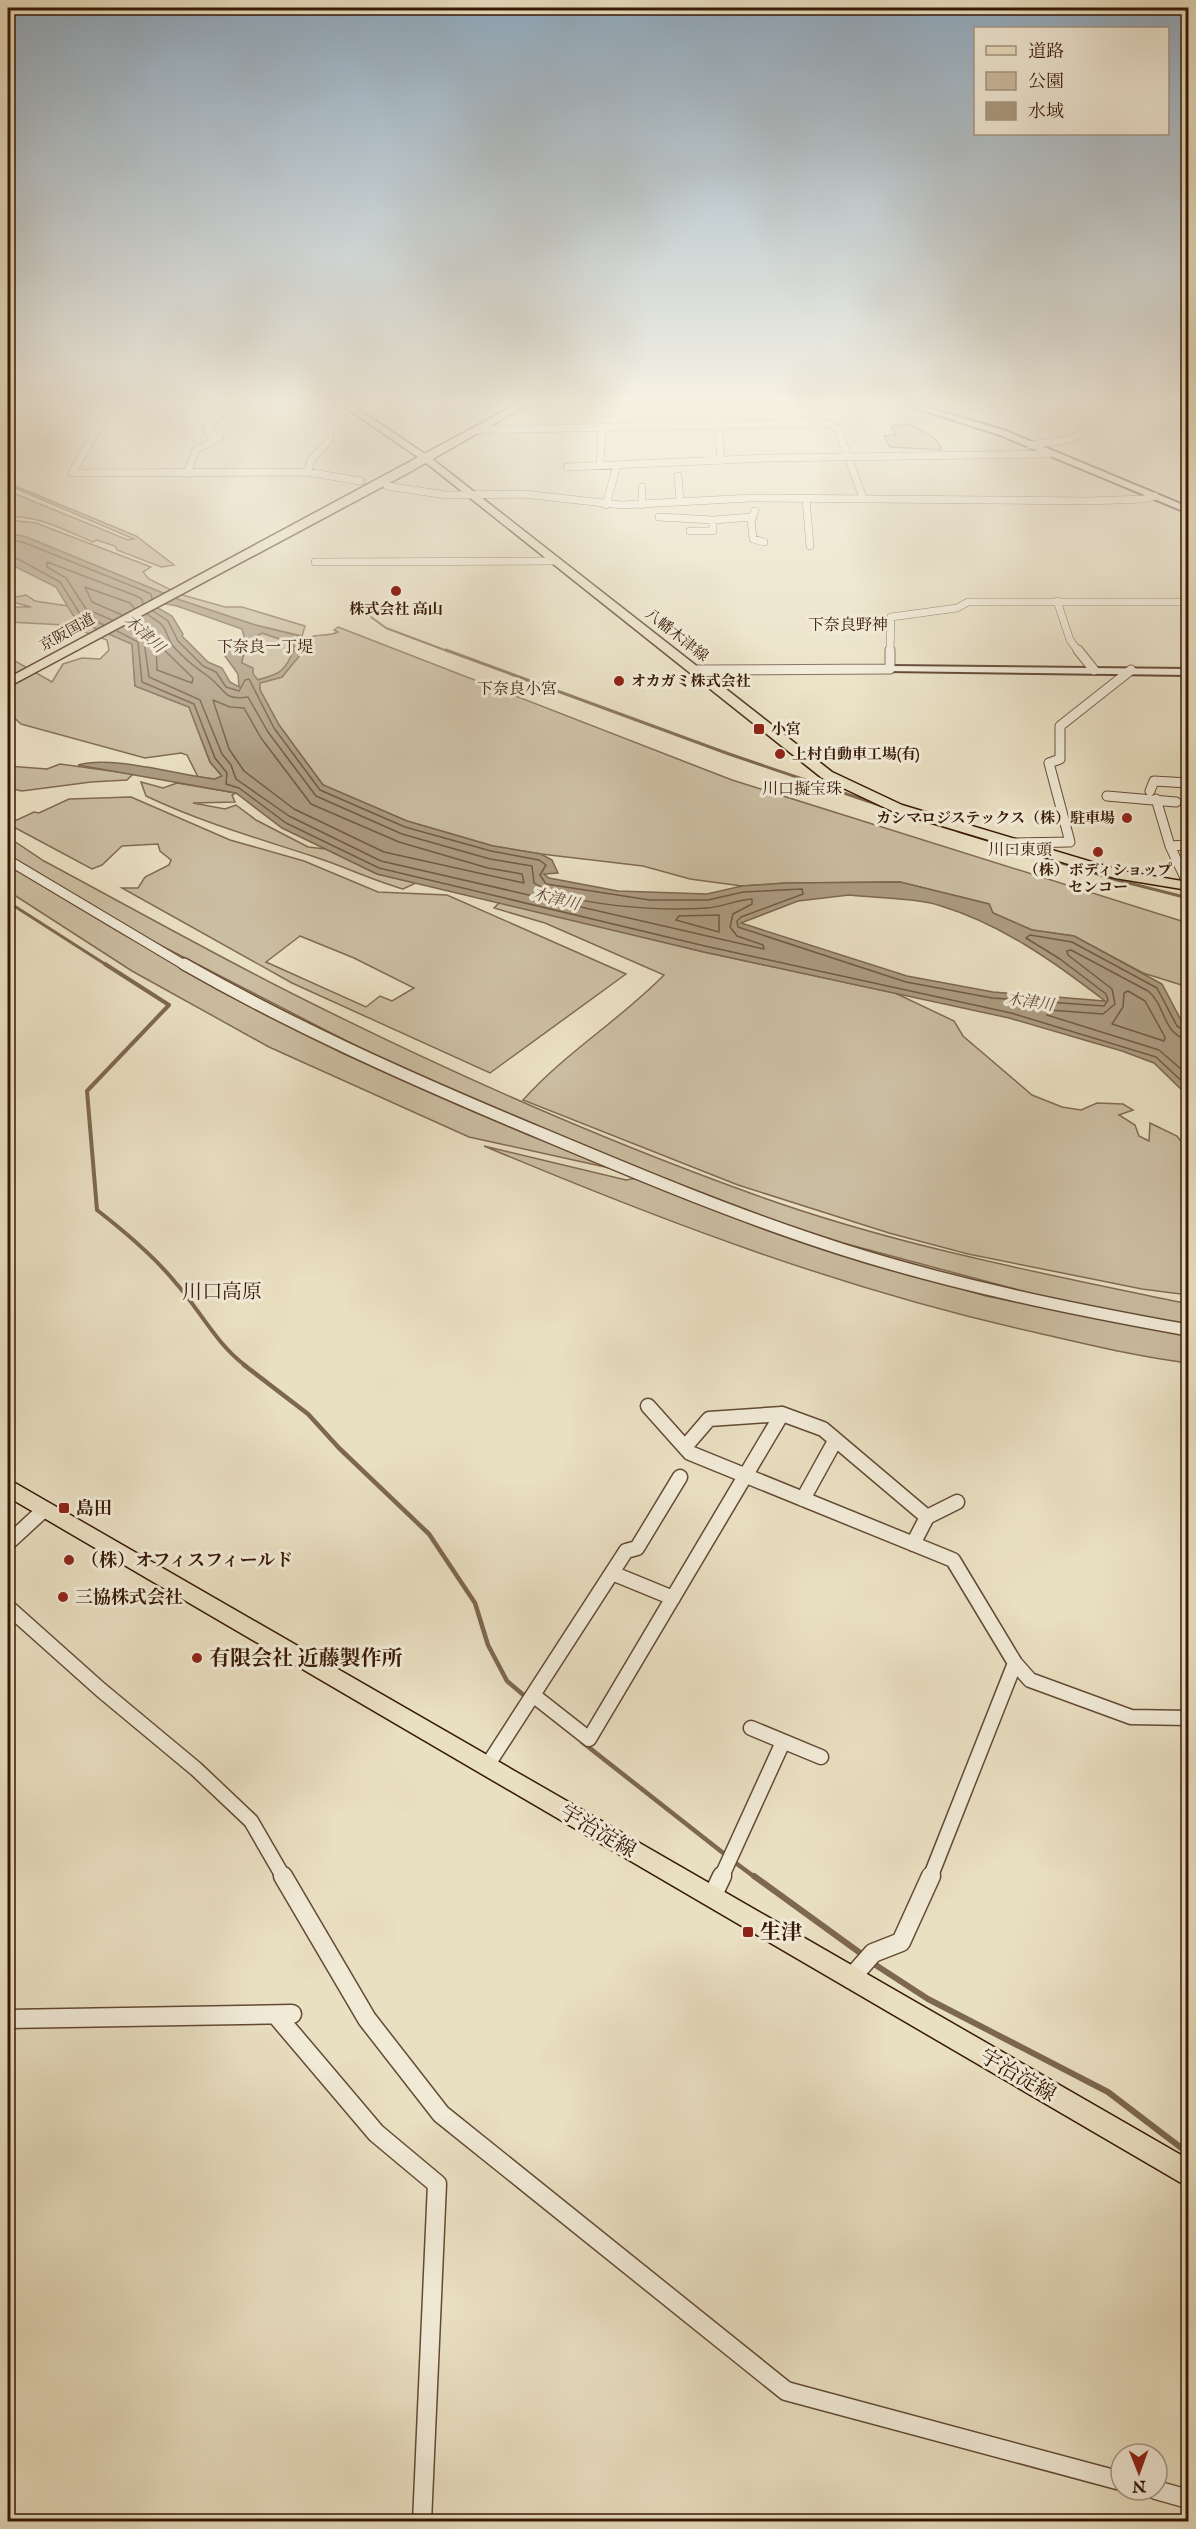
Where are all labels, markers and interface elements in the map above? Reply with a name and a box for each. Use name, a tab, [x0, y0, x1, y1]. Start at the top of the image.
legend	[974, 27, 1169, 135]
text: 道路	[1028, 41, 1064, 64]
text: 公園	[1028, 71, 1064, 94]
text: 水域	[1028, 101, 1064, 124]
marker: 株式会社 高山	[389, 584, 403, 598]
place label: 株式会社 高山	[349, 600, 443, 619]
street label: 八幡木津線	[641, 605, 712, 666]
street label: 京阪国道	[36, 610, 98, 655]
water label: 木津川	[119, 611, 170, 659]
district label: 下奈良野神	[808, 616, 888, 636]
district label: 下奈良一丁堤	[217, 638, 313, 658]
place label: オカガミ株式会社	[631, 672, 751, 691]
marker: オカガミ株式会社	[612, 674, 626, 688]
district label: 下奈良小宮	[477, 680, 557, 700]
place label: 小宮	[771, 720, 801, 739]
marker: 小宮	[752, 722, 766, 736]
place label: 上村自動車工場(有)	[792, 745, 920, 764]
marker: 上村自動車工場(有)	[773, 747, 787, 761]
district label: 川口擬宝珠	[762, 780, 842, 800]
place label: カシマロジステックス（株）駐車場	[876, 809, 1115, 828]
marker: カシマロジステックス（株）駐車場	[1120, 811, 1134, 825]
district label: 川口東頭	[988, 841, 1052, 861]
marker: （株）ボディショップ センコー	[1091, 845, 1105, 859]
place label: （株）ボディショップ センコー	[1024, 861, 1172, 897]
water label: 木津川	[530, 884, 583, 916]
water label: 木津川	[1005, 990, 1057, 1017]
district label: 川口高原	[182, 1280, 262, 1305]
place label: 島田	[76, 1498, 112, 1521]
marker: 島田	[57, 1501, 71, 1515]
place label: （株）オフィスフィールド	[81, 1550, 293, 1573]
marker: （株）オフィスフィールド	[62, 1553, 76, 1567]
place label: 三協株式会社	[75, 1587, 183, 1610]
marker: 三協株式会社	[56, 1590, 70, 1604]
place label: 有限会社 近藤製作所	[209, 1646, 403, 1673]
marker: 有限会社 近藤製作所	[190, 1651, 204, 1665]
street label: 宇治淀線	[554, 1800, 640, 1865]
place label: 生津	[760, 1920, 802, 1947]
marker: 生津	[741, 1925, 755, 1939]
street label: 宇治淀線	[974, 2044, 1060, 2109]
north arrow	[1109, 2442, 1169, 2502]
text: N	[1132, 2475, 1147, 2495]

